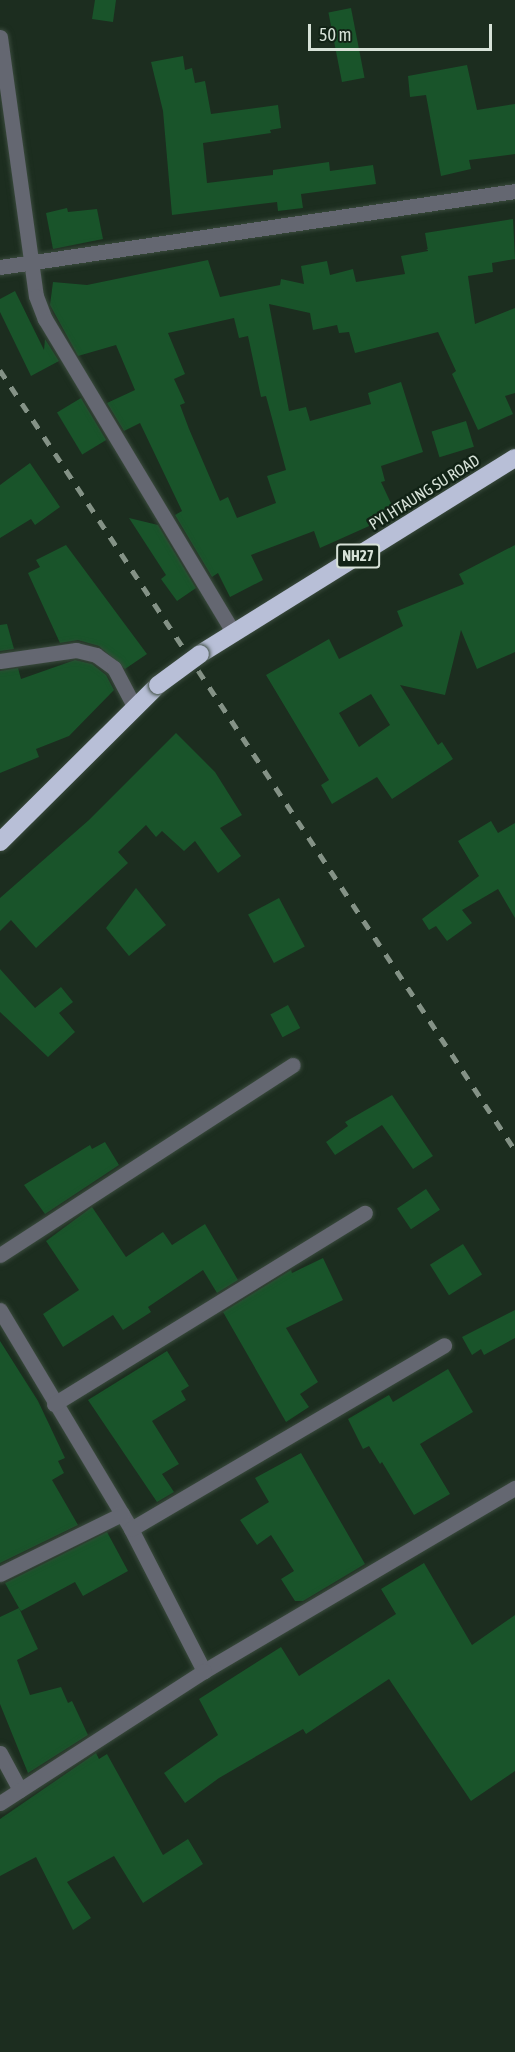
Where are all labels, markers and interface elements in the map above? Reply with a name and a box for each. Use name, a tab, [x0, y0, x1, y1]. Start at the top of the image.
scale bar	[311, 12, 496, 50]
text: 50 m	[319, 24, 351, 45]
street label: PYI HTAUNG SU ROAD	[365, 450, 483, 534]
road number: NH27	[336, 544, 380, 568]

